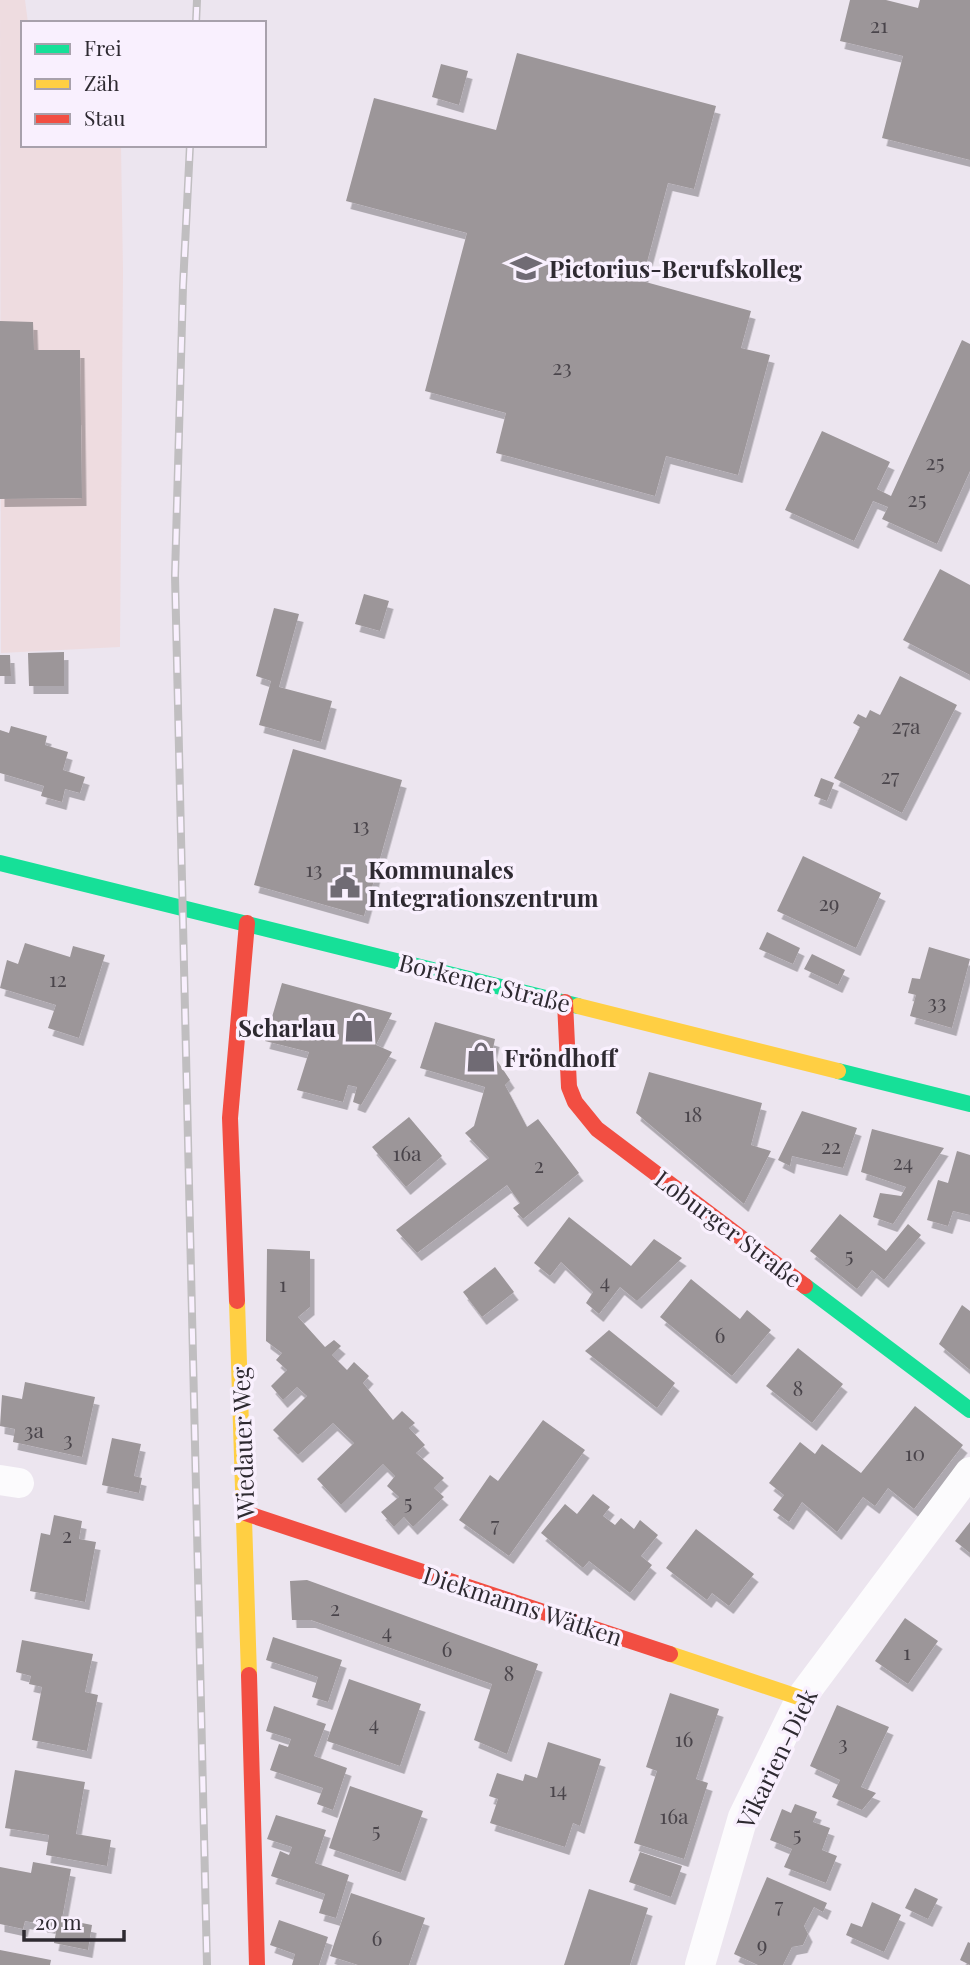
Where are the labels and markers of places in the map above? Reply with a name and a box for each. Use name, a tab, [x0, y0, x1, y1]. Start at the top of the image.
school or university icon: Pictorius-Berufskolleg	[509, 251, 543, 285]
place label: Pictorius-Berufskolleg	[549, 252, 803, 284]
place label: Kommunales Integrationszentrum	[368, 853, 599, 913]
public building icon: Kommunales Integrationszentrum	[328, 866, 362, 900]
shop icon: Scharlau	[342, 1010, 376, 1044]
place label: Scharlau	[238, 1011, 336, 1043]
shop icon: Fröndhoff	[464, 1040, 498, 1074]
place label: Fröndhoff	[504, 1041, 619, 1073]

